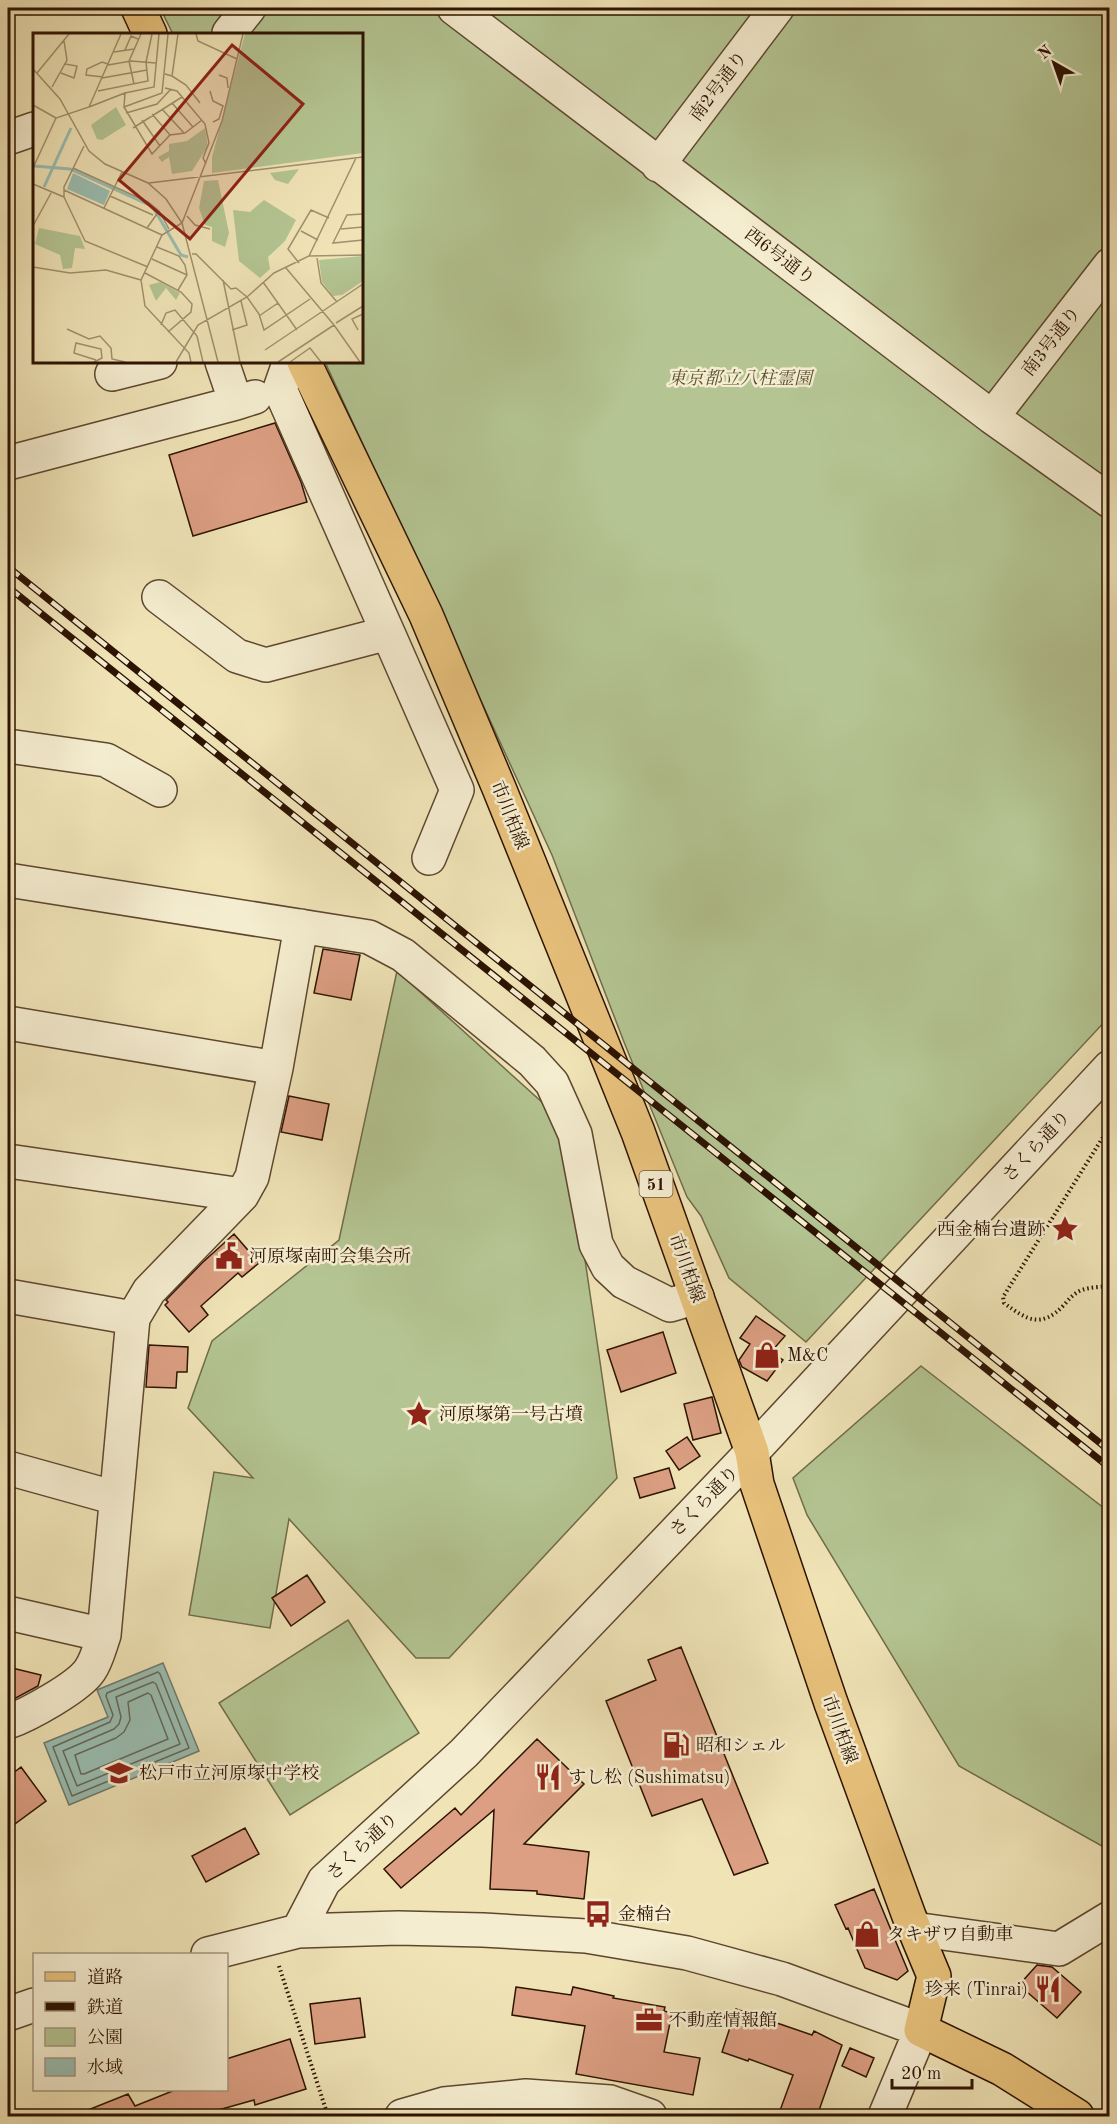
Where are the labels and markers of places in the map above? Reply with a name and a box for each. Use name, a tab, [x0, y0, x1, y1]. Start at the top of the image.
place icon: 西金楠台遺跡	[1050, 1214, 1080, 1244]
place label: 西金楠台遺跡	[937, 1219, 1045, 1239]
public building icon: 河原塚南町会集会所	[214, 1241, 244, 1271]
place label: 河原塚南町会集会所	[249, 1246, 411, 1266]
shop icon: M&C	[752, 1340, 782, 1370]
place label: M&C	[787, 1347, 828, 1365]
place icon: 河原塚第一号古墳	[404, 1399, 434, 1429]
place label: 河原塚第一号古墳	[439, 1404, 583, 1424]
fuel station icon: 昭和シェル	[661, 1730, 691, 1760]
place label: 昭和シェル	[696, 1735, 786, 1755]
school or university icon: 松戸市立河原塚中学校	[104, 1758, 134, 1788]
restaurant icon: すし松 (Sushimatsu)	[533, 1762, 563, 1792]
place label: 松戸市立河原塚中学校	[139, 1763, 319, 1783]
place label: すし松 (Sushimatsu)	[568, 1767, 731, 1787]
bus stop icon: 金楠台	[583, 1899, 613, 1929]
place label: 金楠台	[618, 1904, 672, 1924]
shop icon: タキザワ自動車	[852, 1919, 882, 1949]
place label: タキザワ自動車	[887, 1924, 1013, 1944]
restaurant icon: 珍来 (Tinrai)	[1033, 1974, 1063, 2004]
place label: 珍来 (Tinrai)	[925, 1979, 1028, 1999]
office icon: 不動産情報館	[634, 2005, 664, 2035]
place label: 不動産情報館	[669, 2010, 777, 2030]

